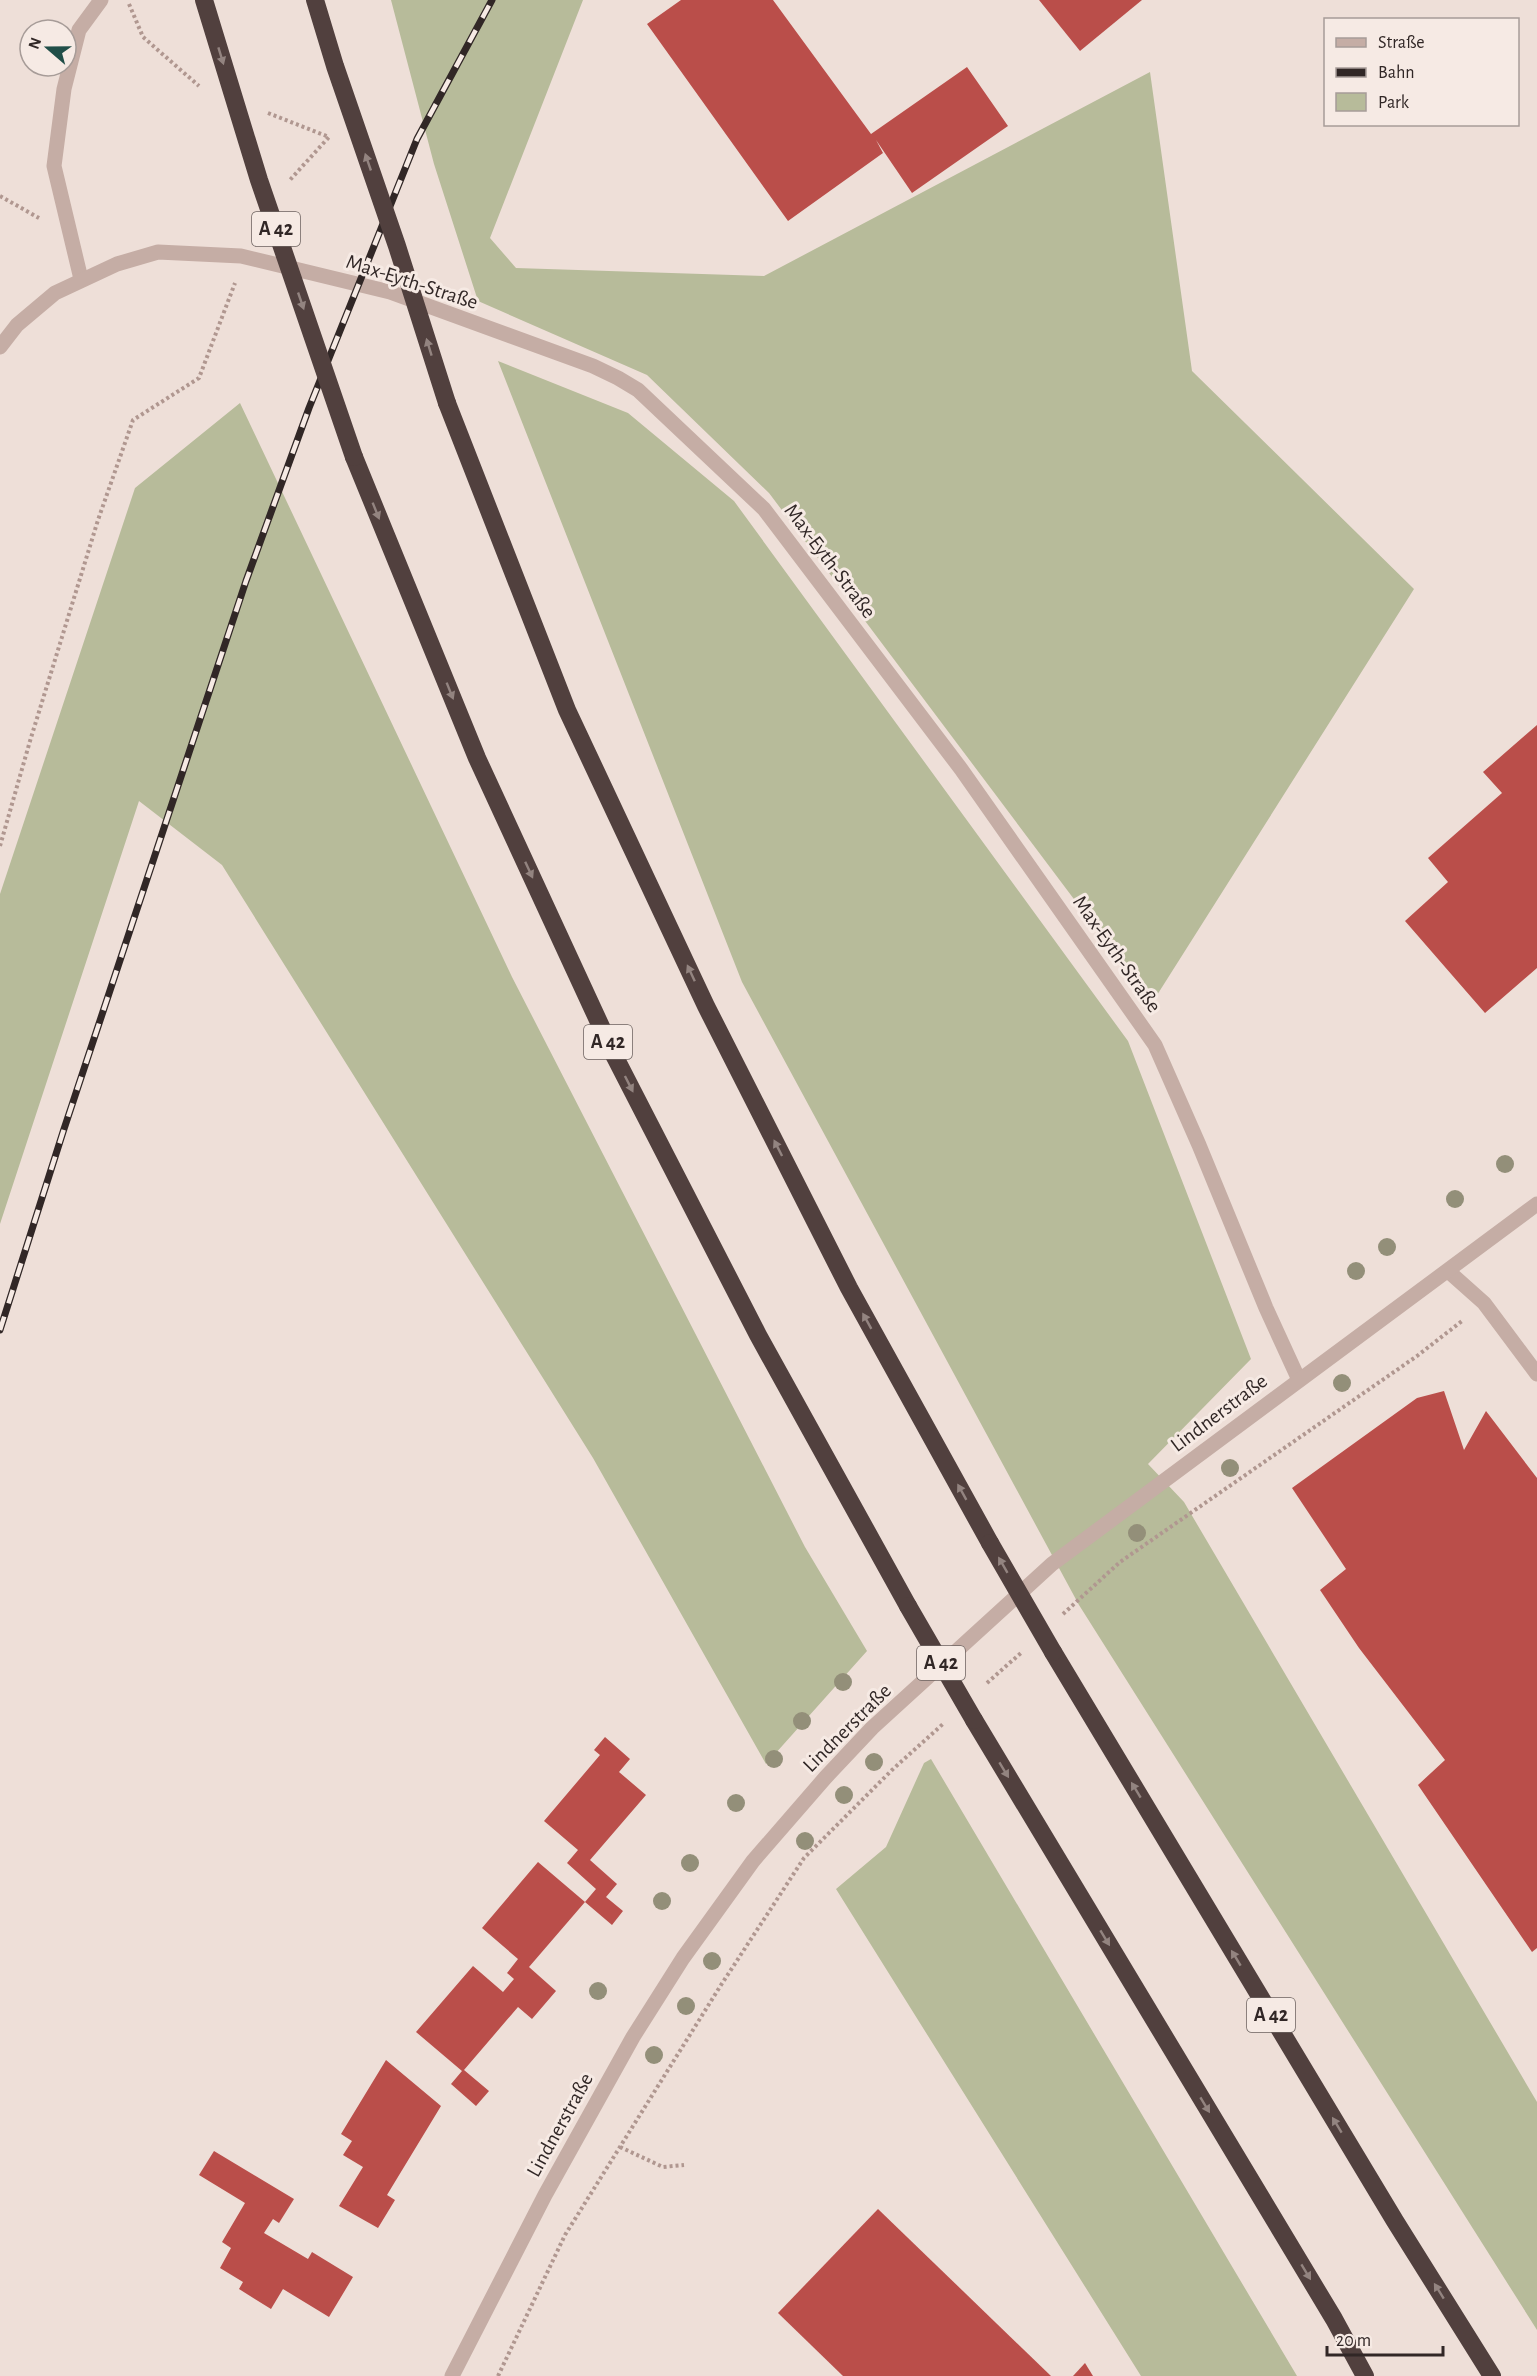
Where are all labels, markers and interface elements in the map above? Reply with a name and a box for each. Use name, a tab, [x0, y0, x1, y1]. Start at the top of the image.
north arrow	[18, 18, 78, 78]
legend	[1324, 18, 1519, 126]
text: Straße	[1378, 34, 1424, 52]
text: N	[25, 35, 44, 51]
one-way arrow	[217, 47, 226, 65]
text: Bahn	[1378, 64, 1414, 82]
text: Park	[1378, 94, 1410, 112]
one-way arrow	[363, 153, 372, 171]
road number: A 42	[252, 212, 300, 246]
street label: Max-Eyth-Straße	[344, 251, 480, 313]
one-way arrow	[296, 292, 306, 310]
one-way arrow	[424, 338, 433, 356]
street label: Max-Eyth-Straße	[780, 500, 880, 622]
one-way arrow	[371, 502, 381, 520]
one-way arrow	[446, 682, 455, 700]
one-way arrow	[524, 861, 533, 878]
street label: Max-Eyth-Straße	[1069, 892, 1165, 1016]
one-way arrow	[686, 965, 695, 982]
road number: A 42	[584, 1025, 632, 1059]
one-way arrow	[624, 1076, 634, 1093]
one-way arrow	[773, 1139, 783, 1156]
one-way arrow	[862, 1312, 872, 1329]
street label: Lindnerstraße	[1167, 1370, 1271, 1456]
one-way arrow	[957, 1483, 967, 1500]
one-way arrow	[998, 1556, 1008, 1573]
road number: A 42	[917, 1646, 965, 1680]
street label: Lindnerstraße	[799, 1680, 895, 1776]
one-way arrow	[999, 1762, 1010, 1778]
one-way arrow	[1131, 1781, 1141, 1798]
one-way arrow	[1099, 1930, 1110, 1946]
one-way arrow	[1231, 1949, 1241, 1966]
road number: A 42	[1247, 1998, 1295, 2032]
street label: Lindnerstraße	[523, 2070, 597, 2180]
one-way arrow	[1200, 2097, 1211, 2113]
one-way arrow	[1331, 2117, 1342, 2133]
one-way arrow	[1300, 2264, 1311, 2280]
one-way arrow	[1433, 2283, 1444, 2299]
scale bar	[1327, 2319, 1442, 2357]
text: 20 m	[1336, 2332, 1371, 2350]

